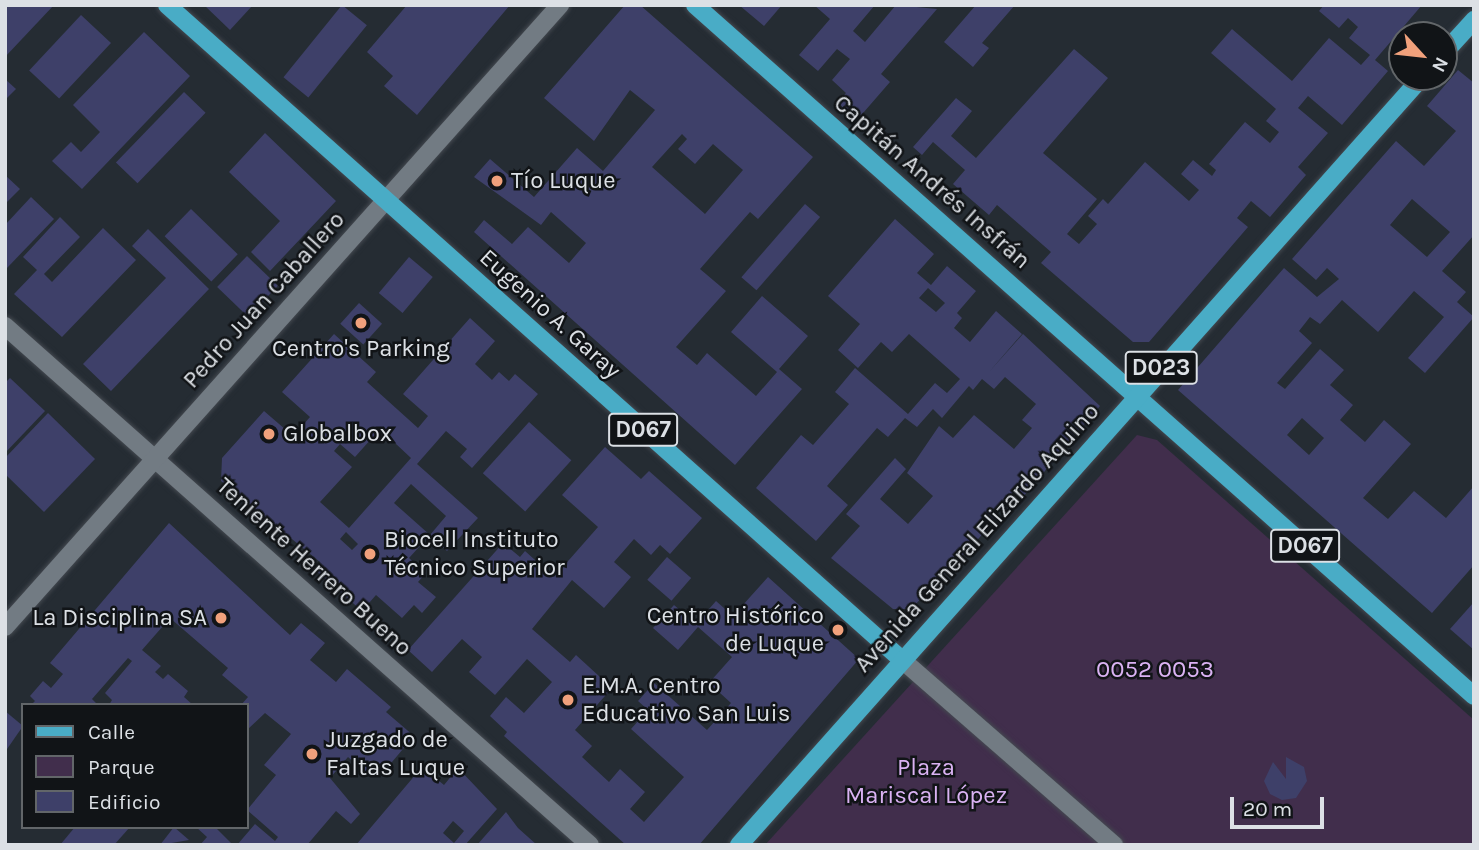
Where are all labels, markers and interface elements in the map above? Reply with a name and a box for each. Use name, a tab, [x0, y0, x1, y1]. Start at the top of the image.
north arrow	[1388, 21, 1458, 91]
text: N	[1427, 54, 1453, 76]
street label: Capitán Andrés Insfrán	[828, 89, 1036, 275]
place label: Tío Luque	[511, 167, 616, 195]
marker: Tío Luque	[489, 173, 505, 189]
street label: Pedro Juan Caballero	[177, 206, 351, 394]
street label: Eugenio A. Garay	[474, 243, 626, 385]
marker: Centro's Parking	[353, 315, 369, 331]
place label: Centro's Parking	[272, 335, 450, 363]
road number: D023	[1124, 348, 1198, 388]
street label: Avenida General Elizardo Aquino	[849, 398, 1105, 678]
road number: D067	[608, 410, 678, 450]
place label: Globalbox	[283, 420, 392, 448]
marker: Globalbox	[261, 426, 277, 442]
street label: Teniente Herrero Bueno	[210, 472, 418, 662]
place label: Biocell Instituto Técnico Superior	[384, 526, 565, 582]
road number: D067	[1270, 526, 1340, 566]
marker: Biocell Instituto Técnico Superior	[362, 546, 378, 562]
place label: Centro Histórico de Luque	[647, 602, 824, 658]
place label: La Disciplina SA	[32, 604, 207, 632]
marker: La Disciplina SA	[213, 610, 229, 626]
marker: Centro Histórico de Luque	[830, 622, 846, 638]
park label: 0052 0053	[1096, 656, 1214, 684]
place label: E.M.A. Centro Educativo San Luis	[582, 672, 790, 728]
marker: E.M.A. Centro Educativo San Luis	[560, 692, 576, 708]
legend	[21, 703, 248, 829]
text: Calle	[88, 720, 135, 744]
place label: Juzgado de Faltas Luque	[326, 726, 465, 782]
marker: Juzgado de Faltas Luque	[304, 746, 320, 762]
park label: Plaza Mariscal López	[845, 754, 1007, 810]
text: Parque	[88, 755, 155, 779]
scale bar	[1234, 784, 1328, 828]
text: Edificio	[88, 790, 161, 814]
text: 20 m	[1243, 797, 1292, 821]

